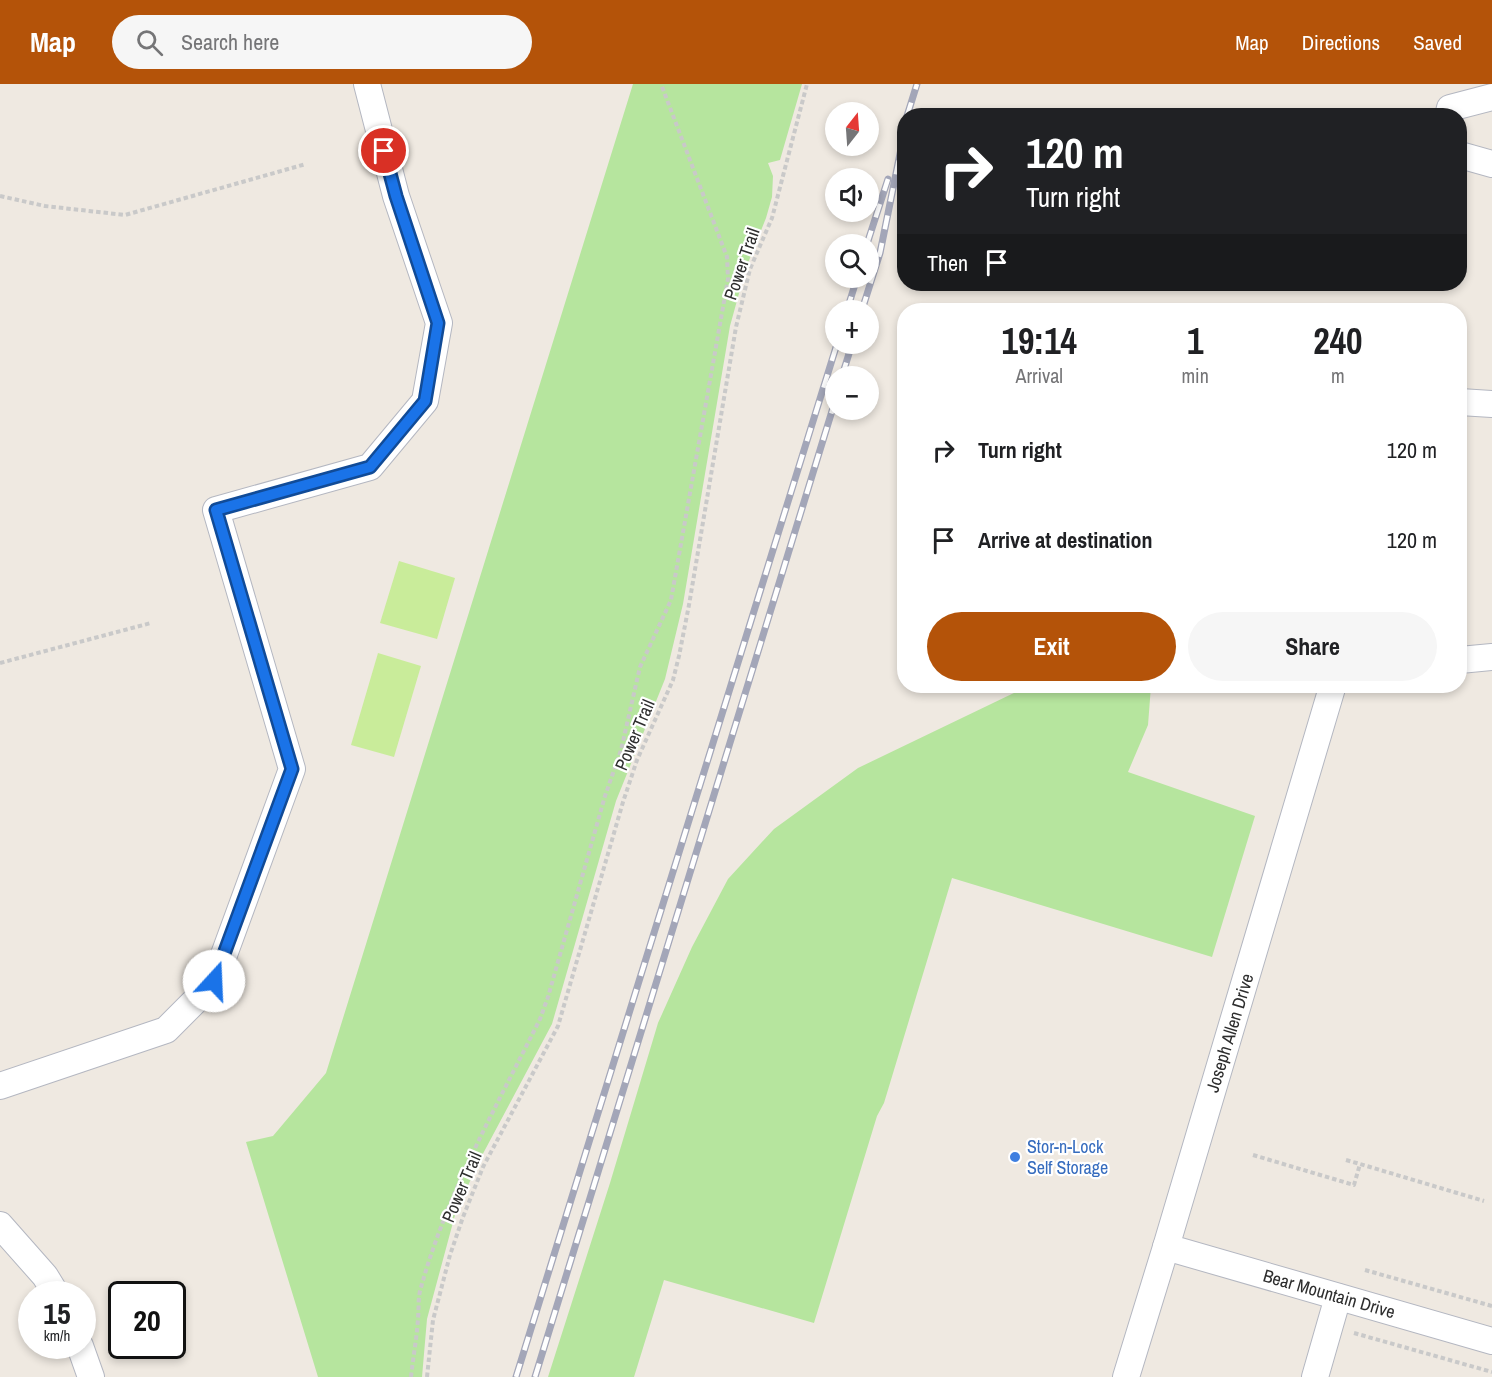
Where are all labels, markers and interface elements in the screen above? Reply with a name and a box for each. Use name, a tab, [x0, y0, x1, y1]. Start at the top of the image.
search box	[112, 15, 532, 69]
text: Map	[30, 23, 76, 61]
icon: search	[133, 26, 166, 59]
text: Search here	[181, 27, 279, 57]
text: Map	[1235, 28, 1269, 57]
text: Directions	[1302, 28, 1380, 57]
text: Saved	[1413, 28, 1462, 57]
north arrow	[825, 102, 879, 156]
map controls	[825, 102, 879, 420]
pin	[358, 125, 409, 176]
text: 120 m	[1026, 125, 1124, 181]
icon: right	[927, 132, 1005, 210]
icon: arrive	[367, 134, 400, 167]
button: sound	[825, 168, 879, 222]
text: Turn right	[1026, 179, 1120, 215]
street label: Power Trail	[718, 224, 766, 303]
button: search	[825, 234, 879, 288]
icon: arrive	[980, 246, 1013, 279]
text: Then	[927, 248, 968, 278]
button: +	[825, 300, 879, 354]
text: 19:14	[1001, 317, 1077, 365]
text: 1	[1187, 317, 1203, 365]
text: 240	[1313, 317, 1363, 365]
text: Arrival	[1016, 362, 1063, 389]
text: min	[1181, 362, 1209, 389]
text: m	[1331, 362, 1345, 389]
button: −	[825, 366, 879, 420]
icon: right	[927, 434, 960, 467]
text: Turn right	[978, 435, 1062, 465]
text: 120 m	[1387, 435, 1437, 465]
icon: arrive	[927, 524, 960, 557]
text: Arrive at destination	[978, 525, 1152, 555]
text: 120 m	[1387, 525, 1437, 555]
button: Exit	[927, 612, 1176, 681]
button: Share	[1188, 612, 1437, 681]
street label: Power Trail	[608, 696, 661, 774]
position arrow	[182, 949, 246, 1013]
street label: Joseph Allen Drive	[1200, 970, 1259, 1095]
place label: Stor-n-Lock Self Storage	[1027, 1134, 1108, 1180]
street label: Power Trail	[435, 1148, 488, 1226]
marker: Stor-n-Lock Self Storage	[1008, 1150, 1022, 1164]
street label: Bear Mountain Drive	[1260, 1263, 1398, 1324]
speed limit sign: 20	[108, 1281, 186, 1359]
text: 15	[43, 1293, 71, 1333]
text: km/h	[44, 1325, 70, 1346]

